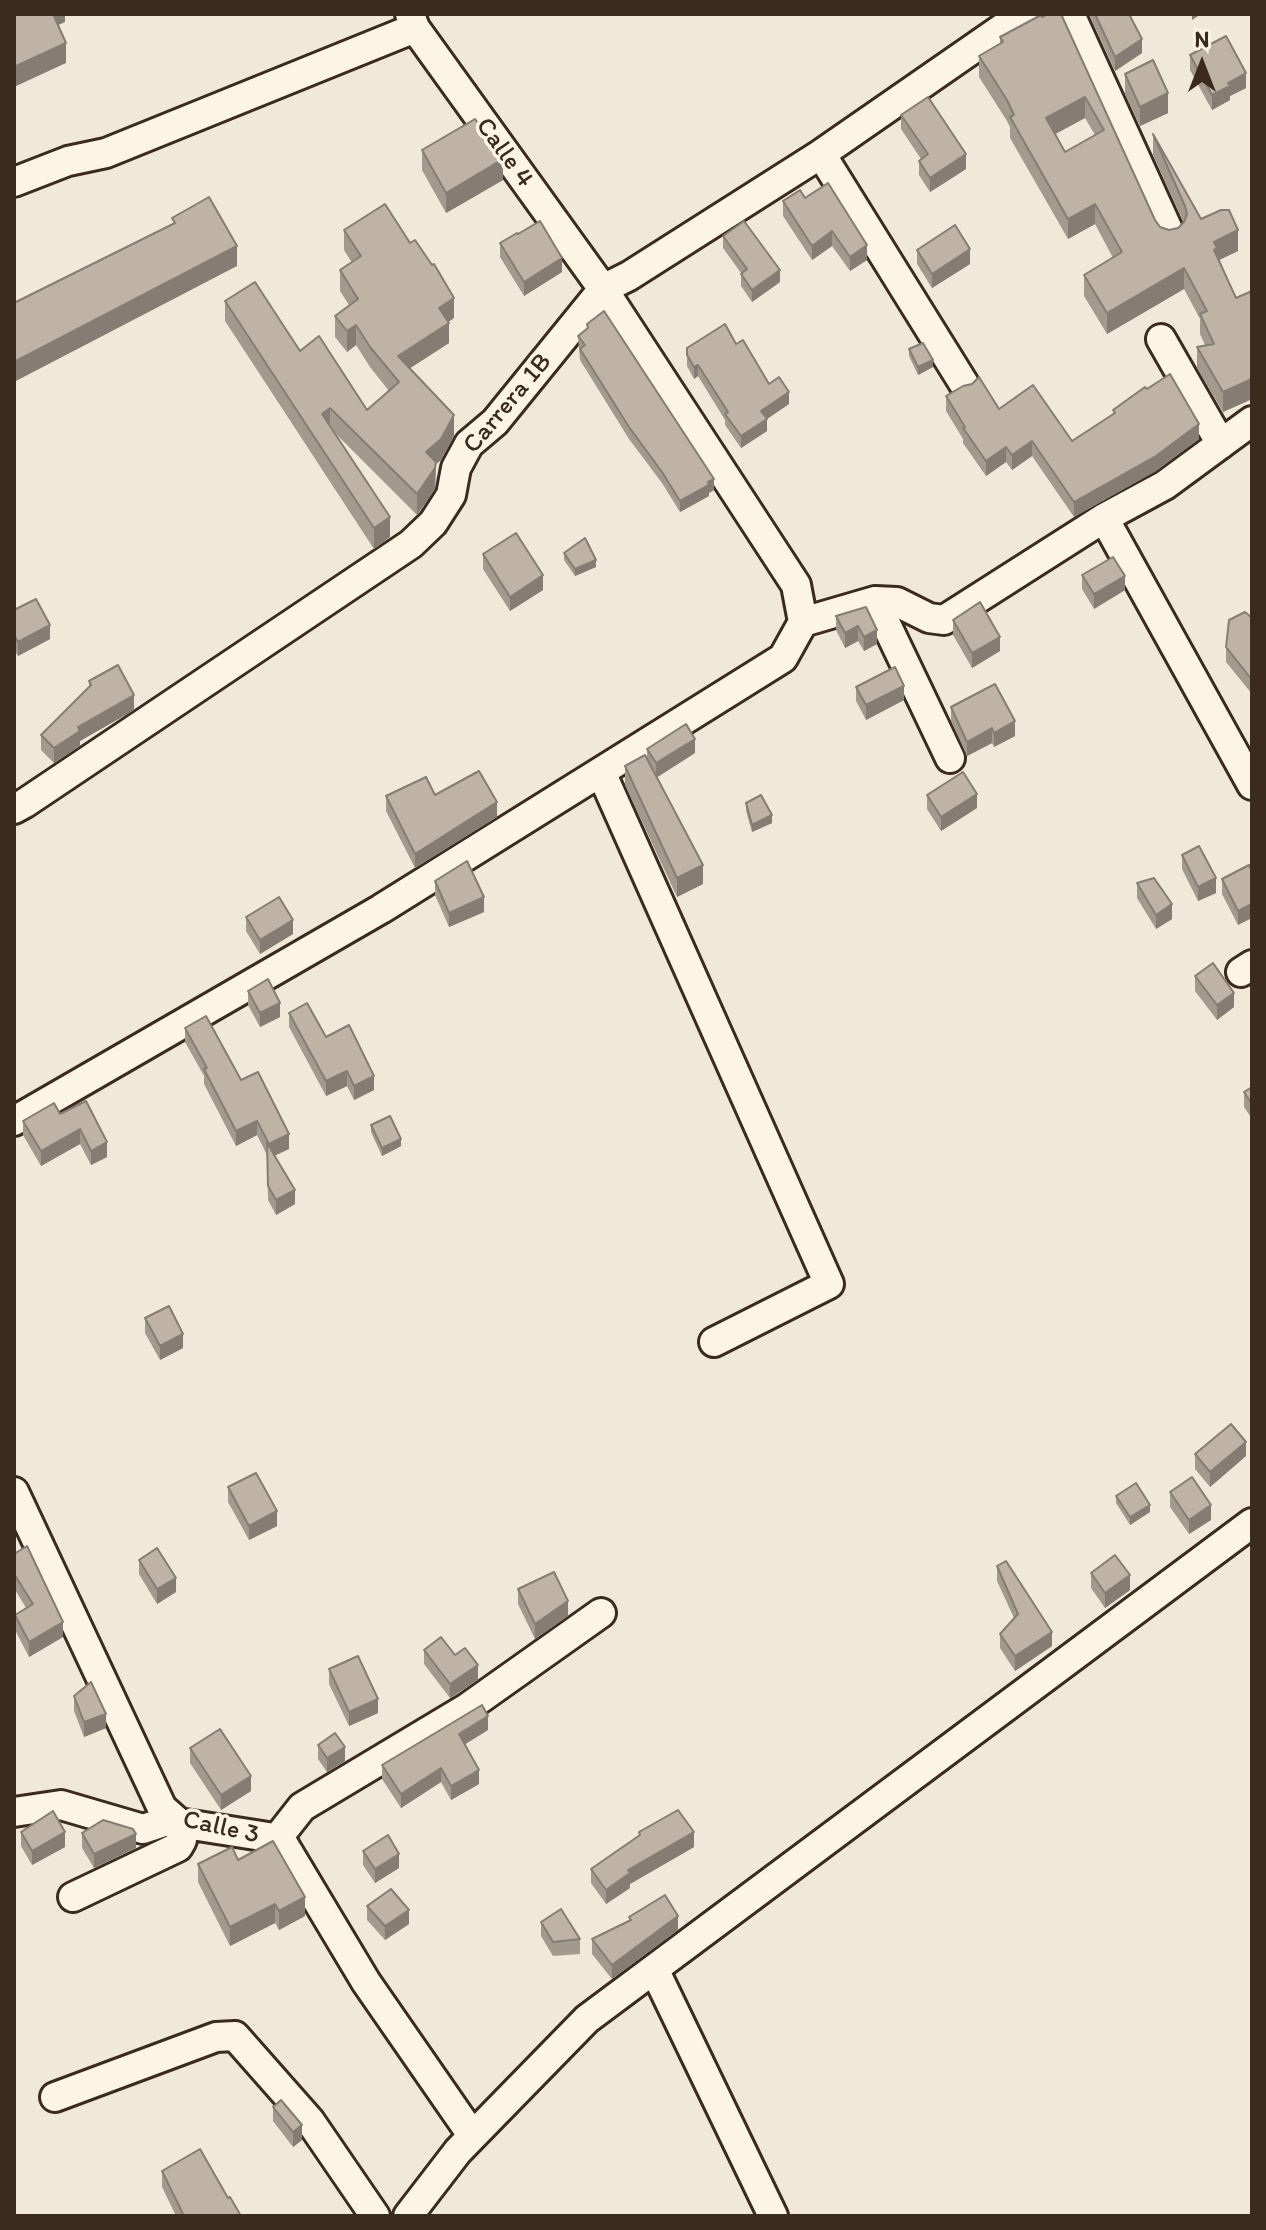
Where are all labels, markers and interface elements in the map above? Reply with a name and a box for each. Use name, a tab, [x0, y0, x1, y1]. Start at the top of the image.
north arrow	[1162, 24, 1242, 104]
text: N	[1195, 26, 1209, 53]
street label: Calle 4	[468, 112, 540, 194]
street label: Carrera 1B	[457, 348, 559, 460]
street label: Calle 3	[180, 1805, 262, 1851]

